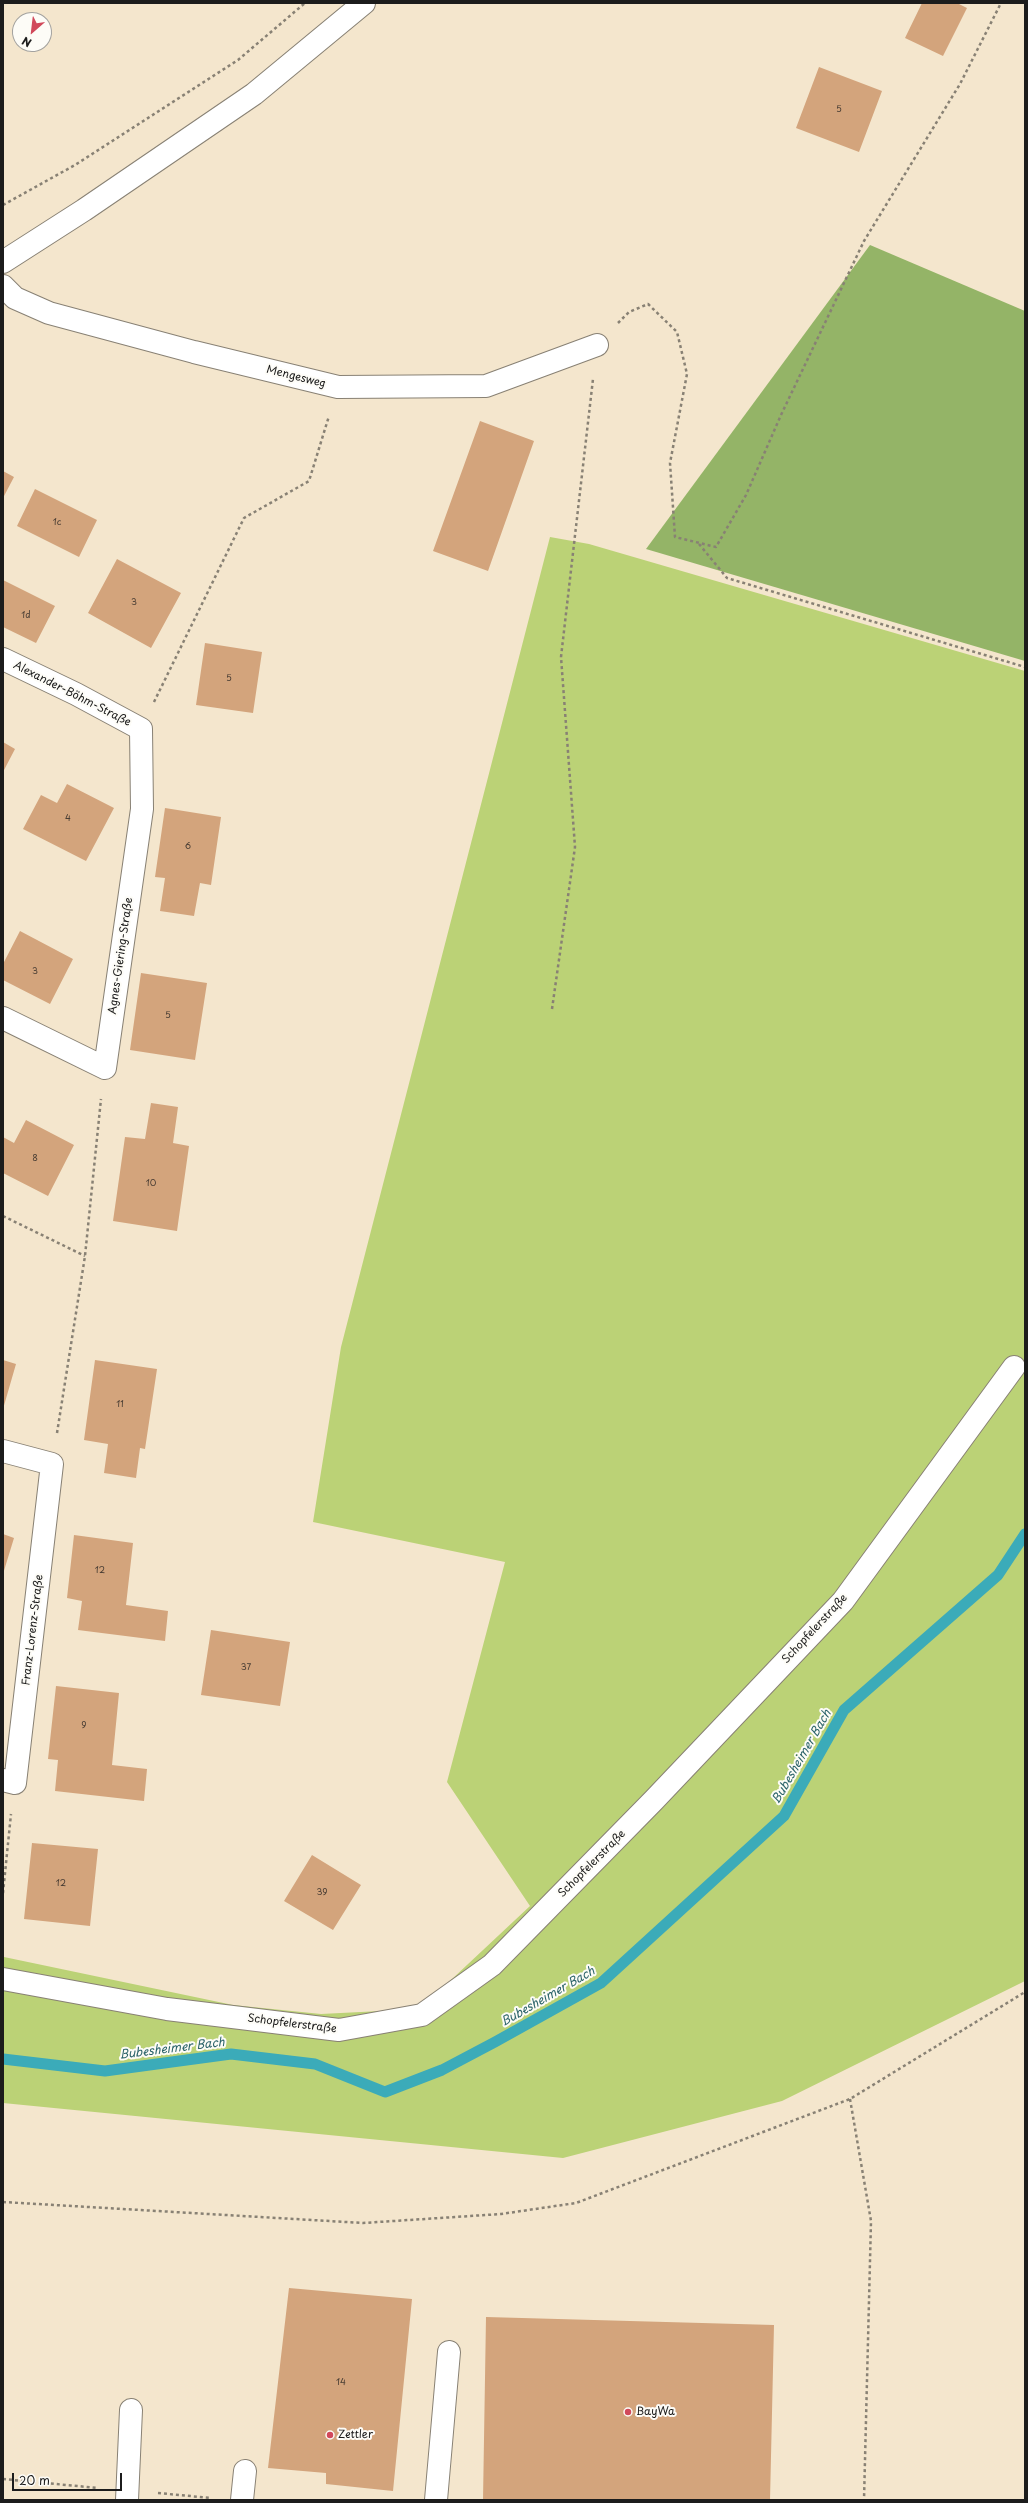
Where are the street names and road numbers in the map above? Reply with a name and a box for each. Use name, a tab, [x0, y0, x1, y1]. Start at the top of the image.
street label: Mengesweg	[265, 363, 327, 391]
street label: Alexander-Böhm-Straße	[11, 659, 133, 729]
street label: Agnes-Giering-Straße	[106, 897, 136, 1015]
street label: Franz-Lorenz-Straße	[20, 1574, 46, 1686]
street label: Schopfelerstraße	[780, 1592, 850, 1666]
street label: Schopfelerstraße	[556, 1828, 628, 1900]
street label: Schopfelerstraße	[247, 2012, 337, 2036]

